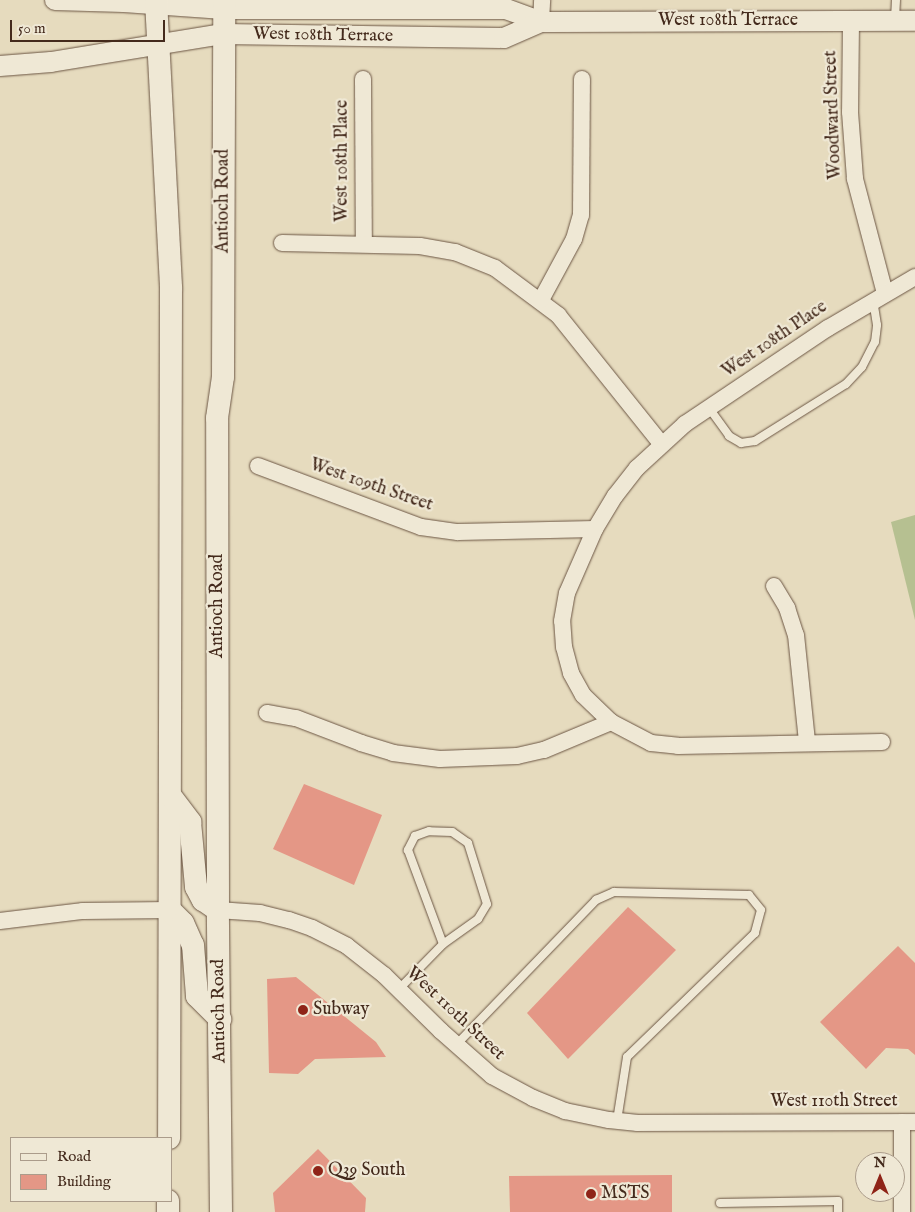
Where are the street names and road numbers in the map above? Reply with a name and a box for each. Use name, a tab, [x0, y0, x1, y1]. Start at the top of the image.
street label: West 108th Terrace	[658, 10, 798, 32]
street label: West 108th Terrace	[253, 24, 393, 48]
street label: Woodward Street	[821, 50, 847, 180]
street label: West 108th Place	[332, 100, 354, 222]
street label: Antioch Road	[213, 149, 235, 253]
street label: West 108th Place	[718, 297, 832, 383]
street label: West 109th Street	[307, 455, 435, 517]
street label: Antioch Road	[207, 554, 229, 658]
street label: Antioch Road	[208, 959, 232, 1063]
street label: West 110th Street	[401, 963, 509, 1065]
street label: West 110th Street	[770, 1091, 898, 1113]

